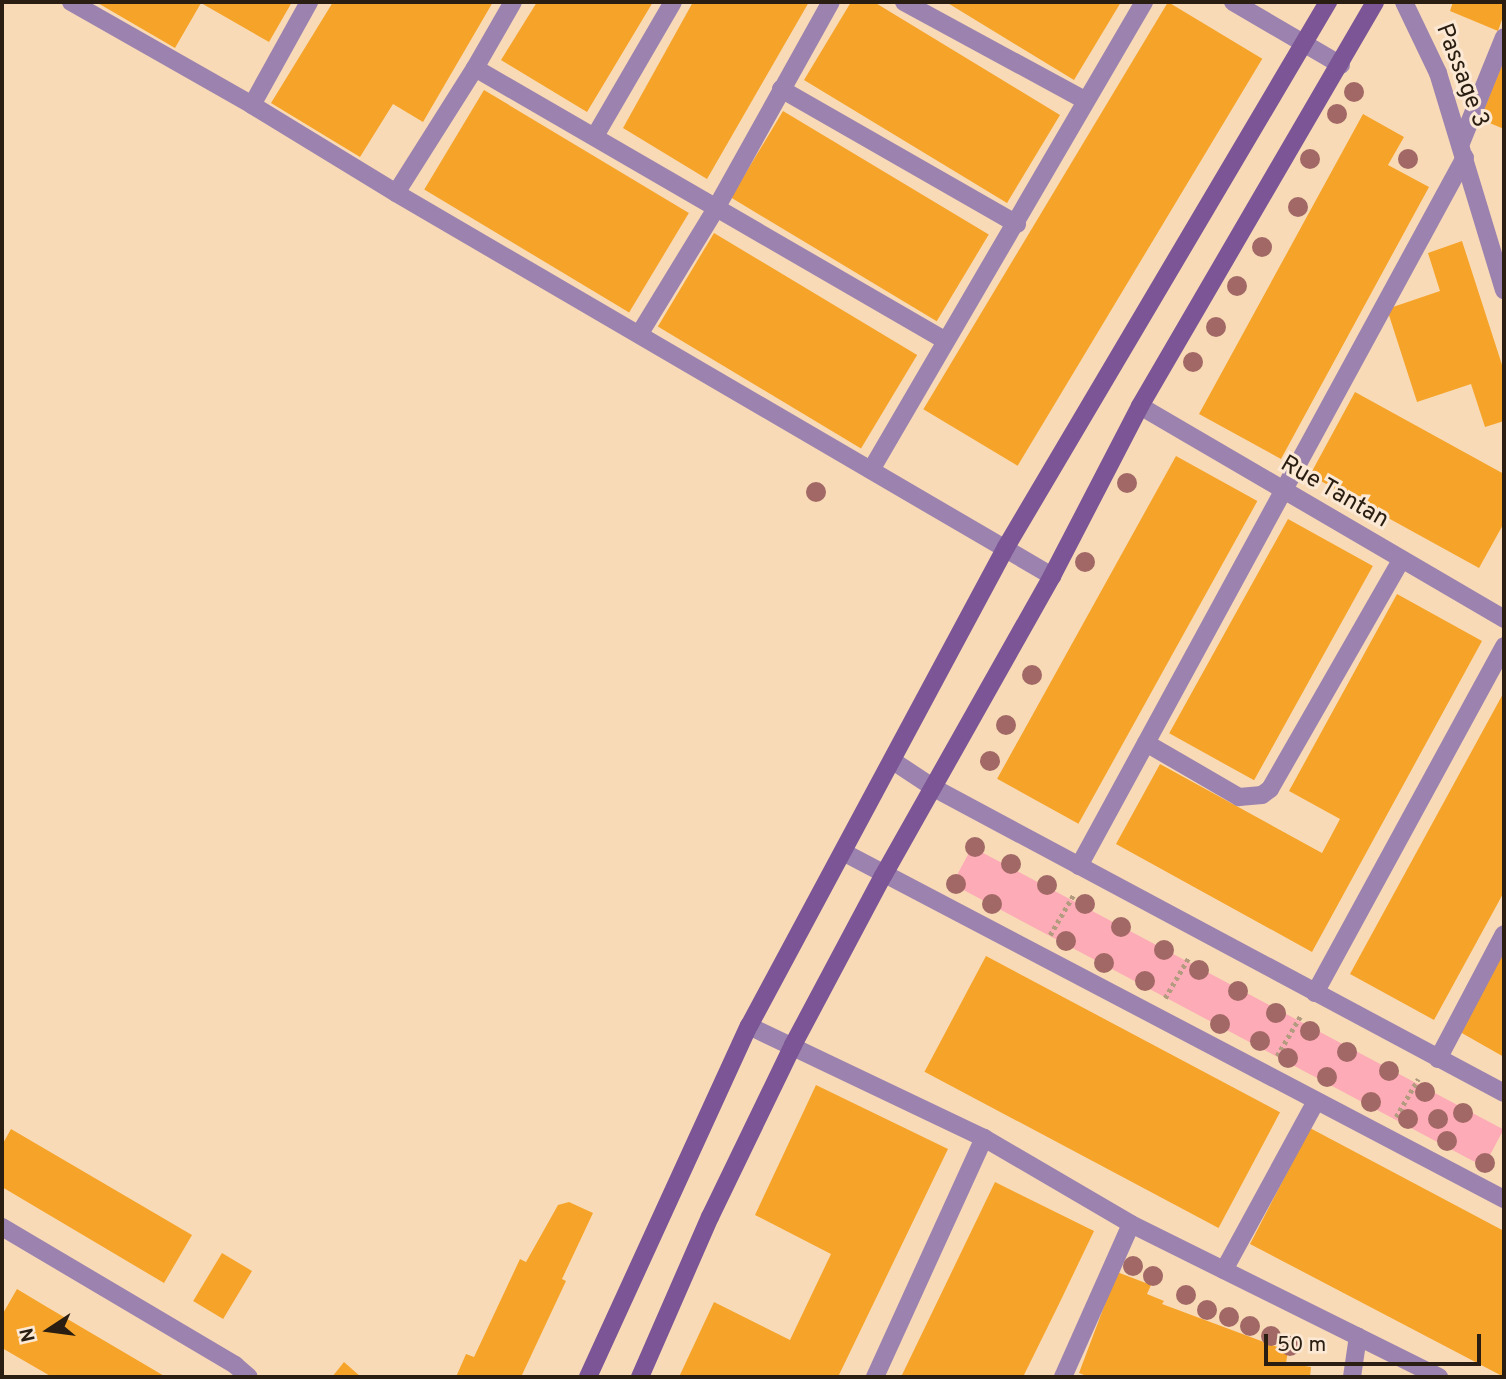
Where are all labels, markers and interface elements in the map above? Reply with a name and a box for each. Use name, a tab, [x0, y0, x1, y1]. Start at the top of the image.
street label: Passage 3	[1428, 20, 1494, 132]
street label: Rue Tantan	[1274, 450, 1394, 536]
north arrow	[14, 1295, 84, 1365]
scale bar	[1268, 1320, 1485, 1364]
text: N	[15, 1325, 42, 1344]
text: 50 m	[1277, 1332, 1326, 1359]

